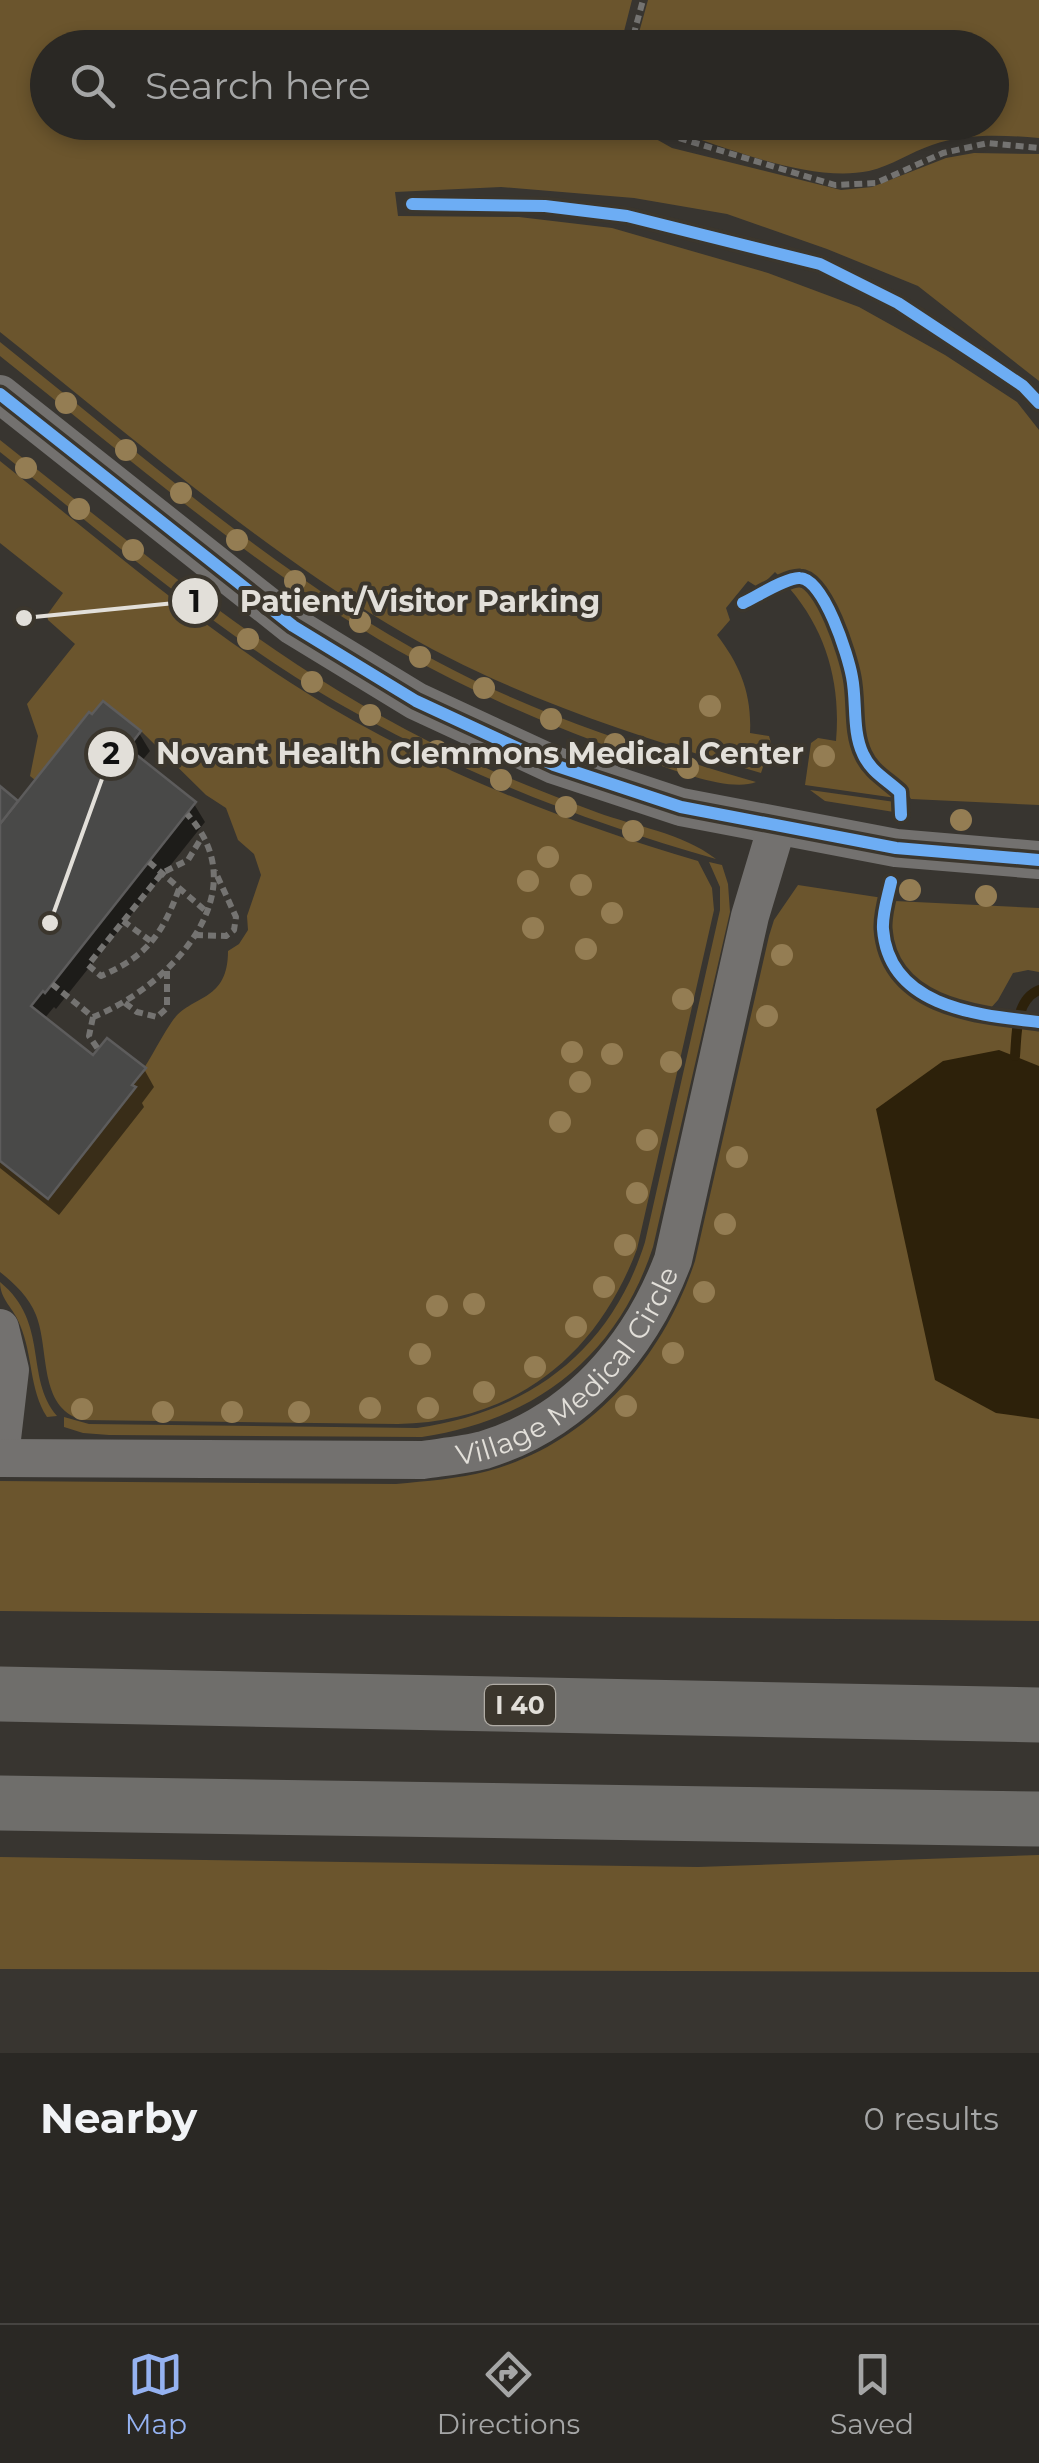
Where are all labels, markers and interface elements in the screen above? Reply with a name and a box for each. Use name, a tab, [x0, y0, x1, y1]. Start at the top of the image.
search box	[30, 30, 1009, 140]
icon: search	[65, 58, 120, 113]
text: Search here	[145, 62, 371, 109]
callout: Patient/Visitor Parking	[170, 571, 620, 631]
text: 1	[189, 583, 201, 620]
text: Patient/Visitor Parking	[240, 583, 600, 620]
callout: Novant Health Clemmons Medical Center	[86, 724, 824, 784]
text: 2	[102, 735, 120, 772]
text: Novant Health Clemmons Medical Center	[156, 735, 804, 772]
street label: Village Medical Circle	[453, 1261, 686, 1472]
road number: I 40	[485, 1685, 555, 1725]
text: Nearby	[40, 2092, 197, 2144]
text: 0 results	[864, 2099, 999, 2138]
tab: Map	[125, 2347, 187, 2441]
tab: Directions	[437, 2347, 580, 2441]
tab: Saved	[830, 2347, 914, 2441]

